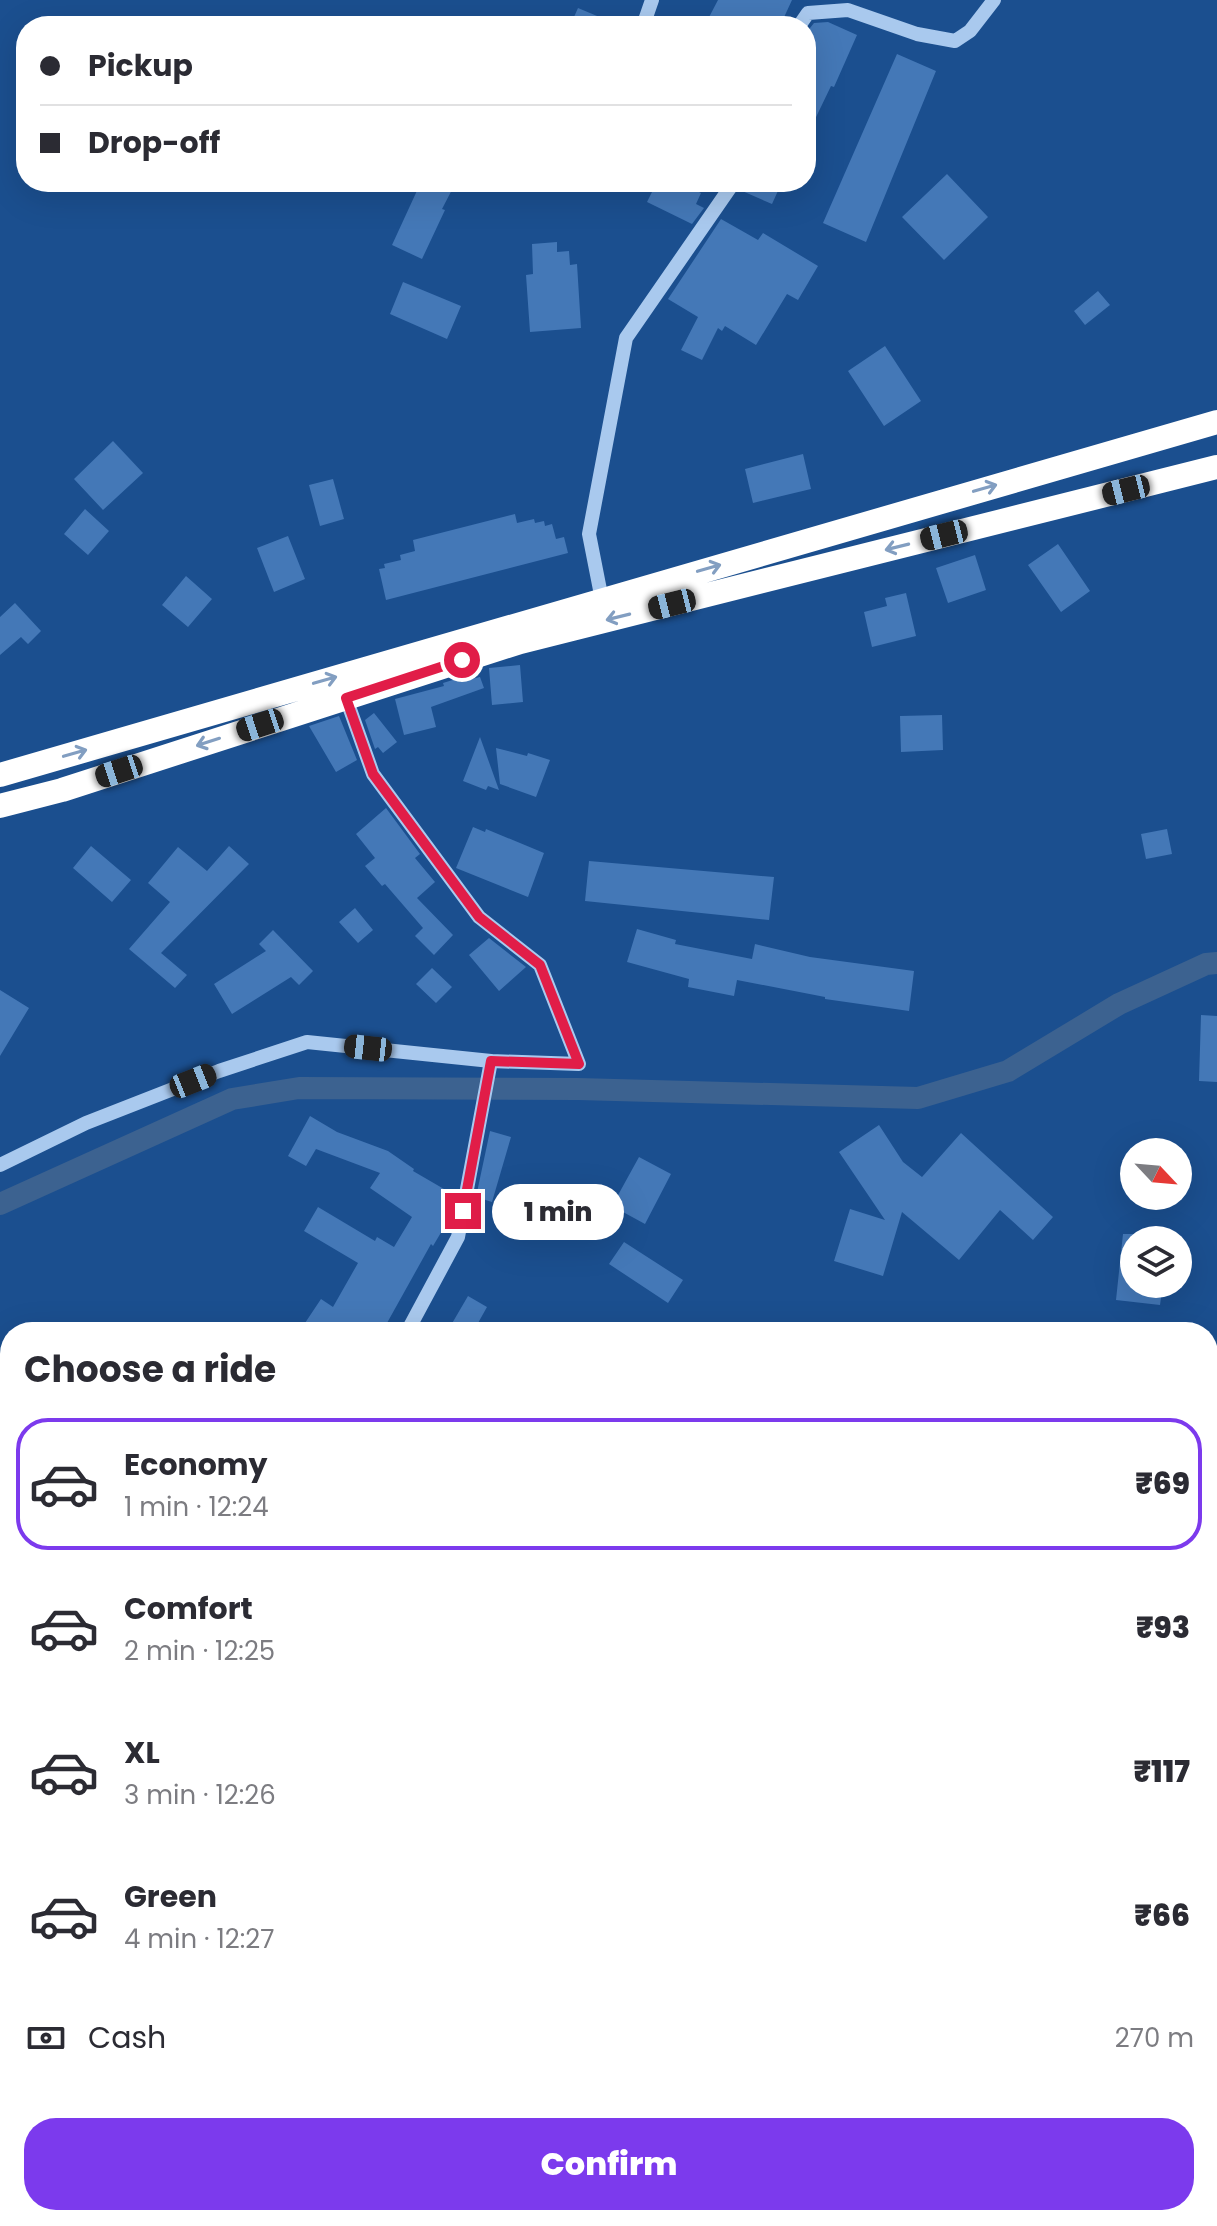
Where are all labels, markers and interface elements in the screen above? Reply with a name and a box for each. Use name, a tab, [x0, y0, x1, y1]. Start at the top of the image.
text: Pickup	[88, 44, 193, 87]
text: Drop-off	[88, 121, 220, 164]
car	[1100, 473, 1152, 507]
one-way arrow	[972, 480, 998, 495]
car	[918, 518, 970, 552]
one-way arrow	[885, 540, 910, 555]
one-way arrow	[695, 560, 721, 575]
car	[646, 587, 698, 621]
one-way arrow	[605, 611, 631, 626]
route start	[444, 642, 480, 678]
one-way arrow	[311, 672, 337, 687]
car	[233, 706, 287, 744]
one-way arrow	[196, 736, 221, 751]
one-way arrow	[61, 745, 87, 760]
car	[92, 752, 146, 790]
car	[343, 1034, 393, 1062]
car	[166, 1061, 220, 1101]
north arrow	[1120, 1138, 1192, 1210]
map controls	[1120, 1138, 1192, 1298]
callout: 1 min	[491, 1183, 623, 1239]
route end	[445, 1193, 481, 1229]
text: 1 min	[524, 1194, 592, 1230]
button: layers	[1120, 1226, 1192, 1298]
text: Choose a ride	[24, 1344, 276, 1395]
text: Economy	[124, 1443, 268, 1486]
icon: car	[28, 1448, 100, 1520]
text: ₹69	[1135, 1462, 1190, 1505]
text: 1 min · 12:24	[124, 1489, 269, 1525]
text: Comfort	[124, 1587, 253, 1630]
icon: car	[28, 1592, 100, 1664]
text: ₹93	[1136, 1606, 1190, 1649]
text: 2 min · 12:25	[124, 1633, 275, 1669]
text: XL	[124, 1731, 160, 1774]
icon: car	[28, 1736, 100, 1808]
text: ₹117	[1133, 1750, 1190, 1793]
text: 3 min · 12:26	[124, 1777, 276, 1813]
text: Green	[124, 1875, 217, 1918]
icon: car	[28, 1880, 100, 1952]
text: ₹66	[1134, 1894, 1190, 1937]
text: 4 min · 12:27	[124, 1921, 274, 1957]
icon: cash	[24, 2016, 68, 2060]
text: Cash	[88, 2016, 166, 2059]
text: 270 m	[1115, 2020, 1194, 2056]
button: Confirm	[24, 2118, 1194, 2210]

